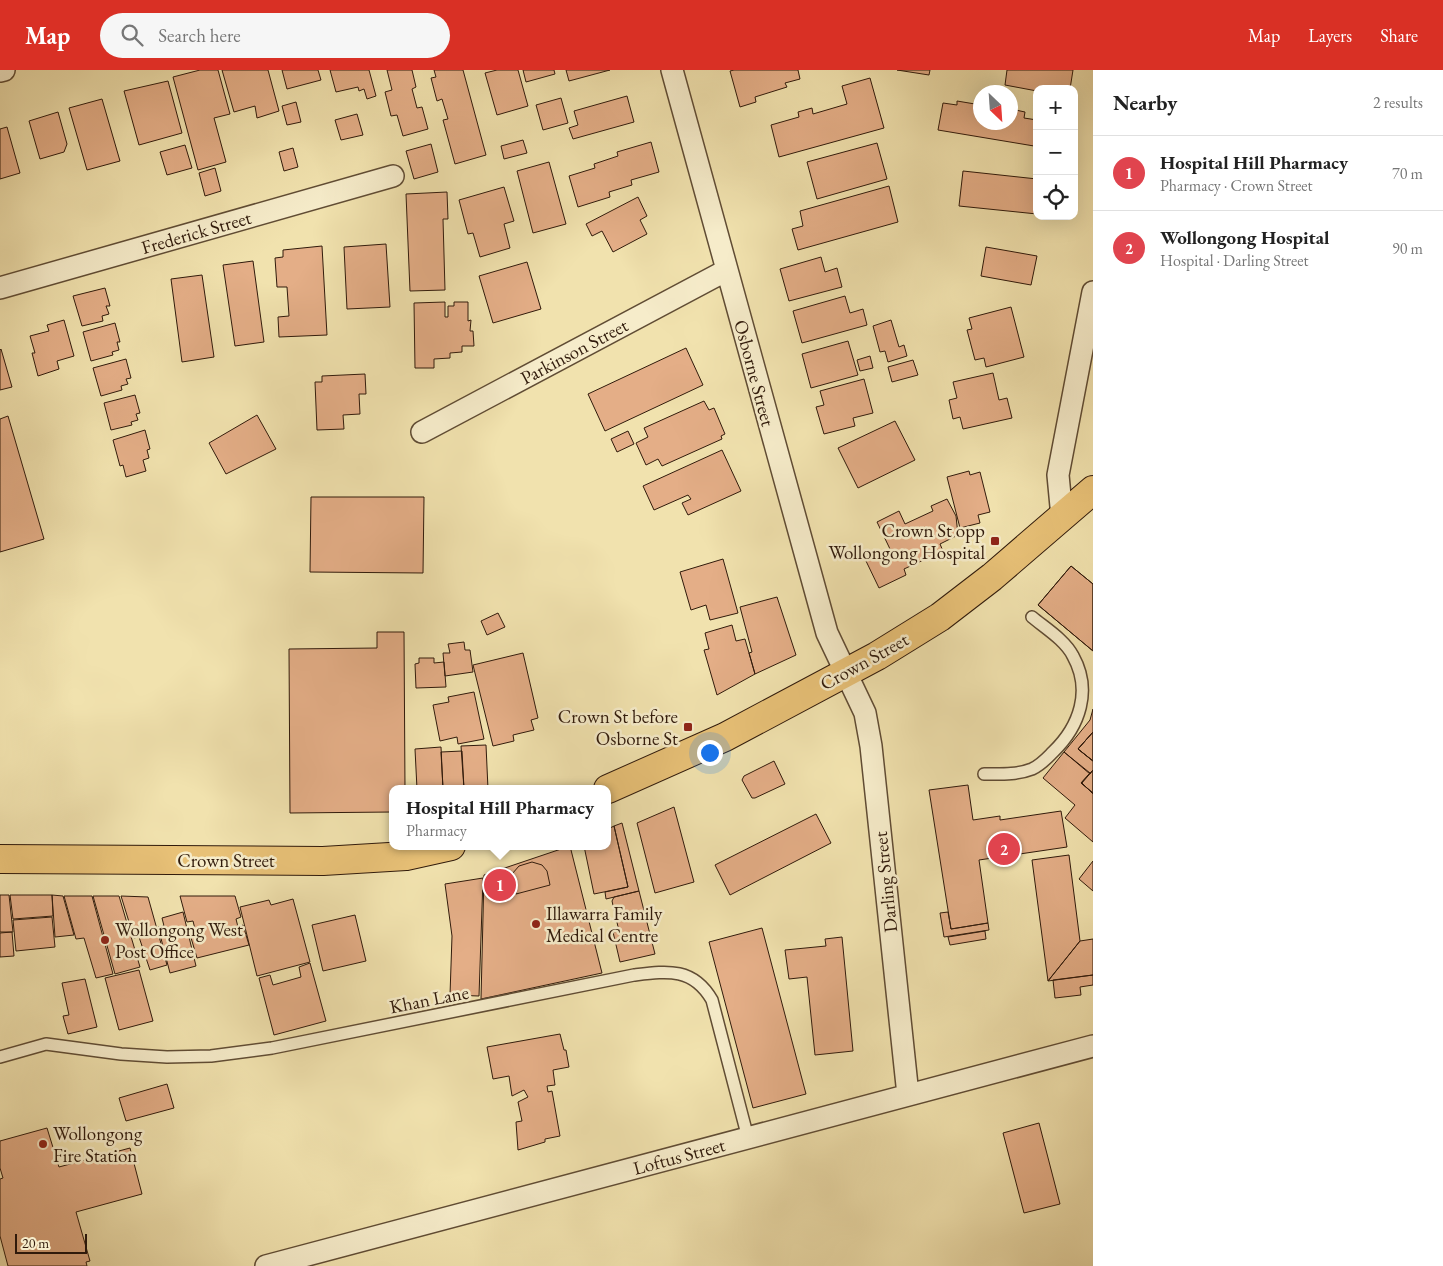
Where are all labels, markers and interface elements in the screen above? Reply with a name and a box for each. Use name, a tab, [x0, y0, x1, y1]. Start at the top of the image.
search box	[100, 13, 450, 58]
text: Map	[25, 20, 70, 51]
icon: search	[118, 21, 146, 49]
text: Search here	[158, 23, 241, 48]
text: Map	[1248, 24, 1280, 47]
text: Layers	[1308, 24, 1352, 47]
text: Share	[1380, 24, 1418, 47]
north arrow	[973, 85, 1018, 130]
map controls	[1033, 85, 1078, 220]
button: +	[1033, 85, 1078, 130]
text: Nearby	[1113, 89, 1177, 116]
text: 2 results	[1373, 92, 1423, 113]
button: −	[1033, 130, 1078, 175]
text: Hospital Hill Pharmacy	[1160, 150, 1348, 175]
text: 1	[1125, 163, 1133, 184]
text: 70 m	[1392, 163, 1423, 184]
button: locate	[1033, 175, 1078, 220]
text: Pharmacy · Crown Street	[1160, 175, 1313, 196]
street label: Frederick Street	[138, 205, 254, 260]
text: Wollongong Hospital	[1160, 225, 1329, 250]
text: 2	[1125, 238, 1133, 259]
text: 90 m	[1392, 238, 1423, 259]
text: Hospital · Darling Street	[1160, 250, 1308, 271]
street label: Parkinson Street	[516, 313, 632, 390]
street label: Osborne Street	[728, 317, 781, 429]
place label: Crown St opp Wollongong Hospital	[828, 518, 985, 565]
marker: Crown St opp Wollongong Hospital	[989, 535, 1001, 547]
street label: Crown Street	[816, 627, 913, 696]
place label: Crown St before Osborne St	[558, 704, 678, 751]
marker: Crown St before Osborne St	[682, 721, 694, 733]
your location	[697, 740, 723, 766]
popup	[389, 785, 611, 850]
text: Hospital Hill Pharmacy	[406, 795, 594, 820]
text: Pharmacy	[406, 820, 467, 841]
street label: Darling Street	[868, 830, 903, 934]
pin: 2	[988, 830, 1020, 868]
street label: Crown Street	[177, 848, 275, 873]
pin: 1	[484, 866, 516, 904]
place label: Illawarra Family Medical Centre	[546, 901, 663, 948]
place label: Wollongong West Post Office	[115, 917, 243, 964]
marker: Illawarra Family Medical Centre	[530, 918, 542, 930]
marker: Wollongong West Post Office	[99, 934, 111, 946]
street label: Khan Lane	[387, 980, 471, 1019]
place label: Wollongong Fire Station	[53, 1121, 143, 1168]
street label: Loftus Street	[630, 1132, 728, 1181]
marker: Wollongong Fire Station	[37, 1138, 49, 1150]
scale bar	[15, 1231, 88, 1254]
text: 20 m	[22, 1234, 49, 1252]

